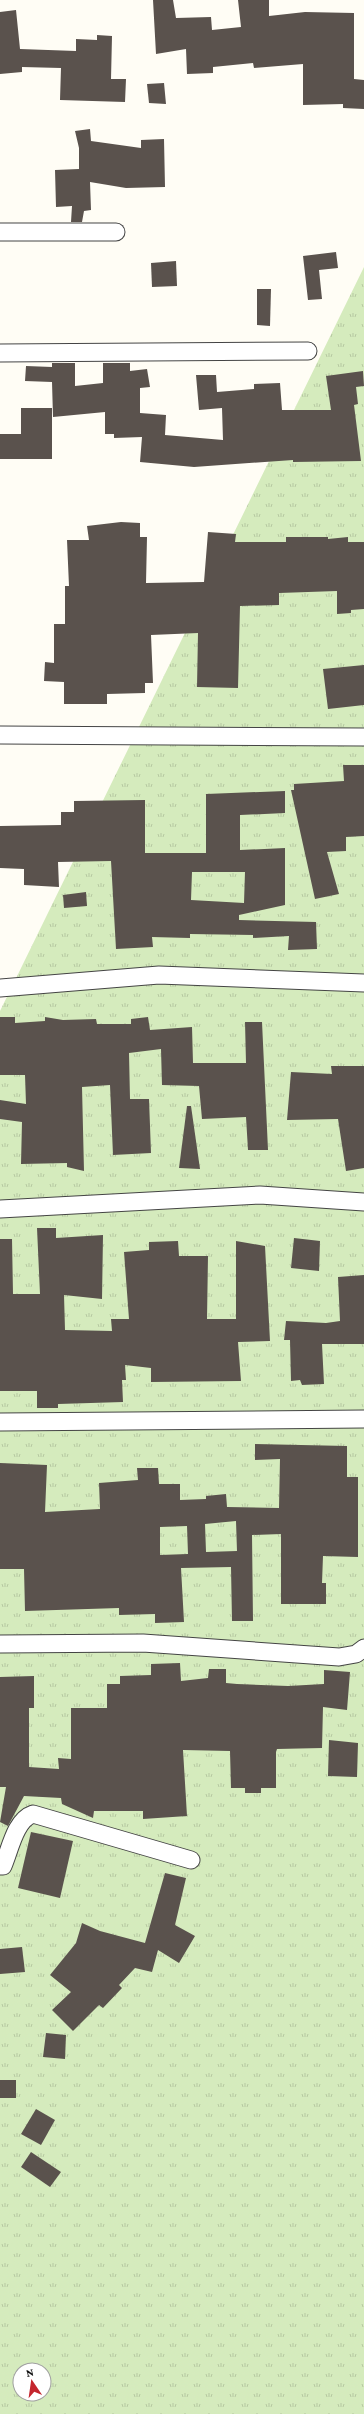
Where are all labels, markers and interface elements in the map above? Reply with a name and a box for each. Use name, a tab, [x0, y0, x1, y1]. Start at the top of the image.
north arrow	[12, 2362, 52, 2402]
text: N	[25, 2365, 35, 2379]

